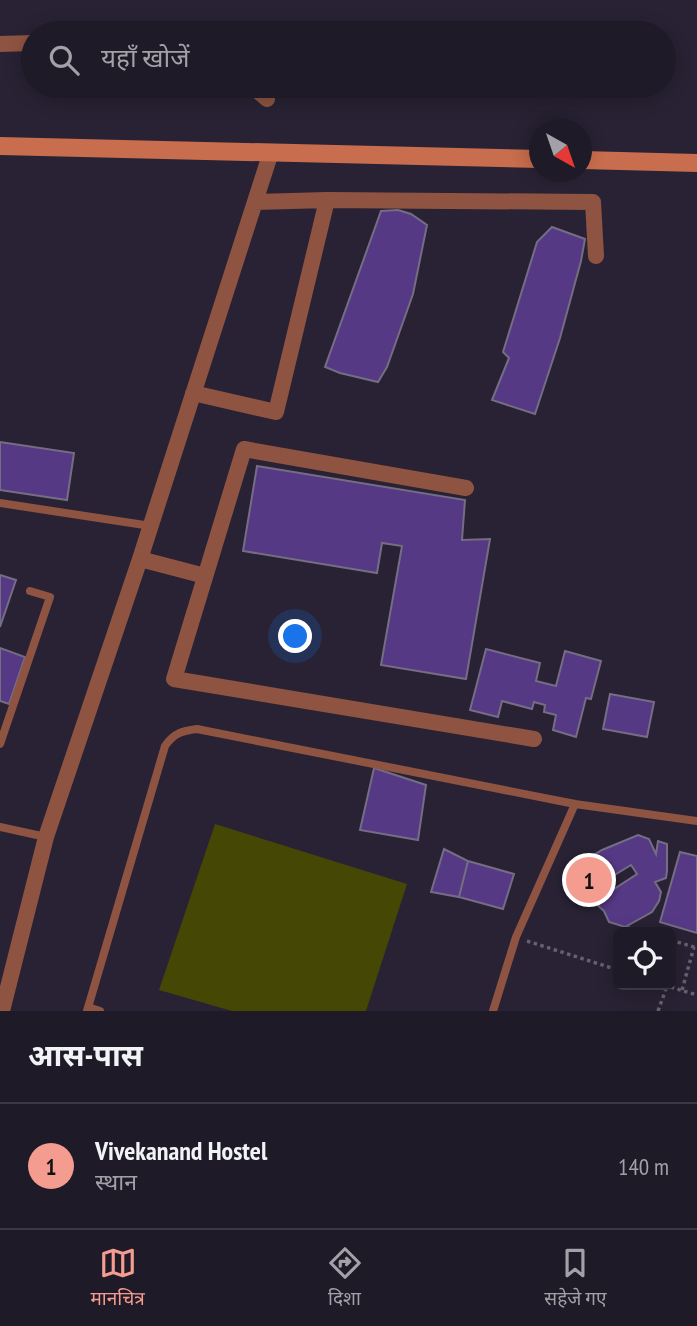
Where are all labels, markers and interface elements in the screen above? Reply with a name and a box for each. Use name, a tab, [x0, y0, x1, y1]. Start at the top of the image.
search box	[21, 21, 676, 98]
icon: search	[45, 41, 83, 79]
text: यहाँ खोजें	[101, 41, 189, 74]
north arrow	[529, 119, 592, 182]
your location	[278, 619, 312, 653]
pin: 1	[566, 854, 612, 906]
map controls	[613, 927, 676, 990]
button: locate	[613, 927, 676, 990]
text: आस-पास	[28, 1035, 143, 1074]
text: Vivekanand Hostel	[95, 1134, 267, 1167]
text: 1	[46, 1152, 57, 1181]
text: 140 m	[618, 1152, 669, 1181]
text: स्थान	[95, 1167, 137, 1196]
tab: मानचित्र	[90, 1244, 145, 1313]
tab: दिशा	[326, 1244, 364, 1313]
tab: सहेजे गए	[544, 1244, 607, 1313]

